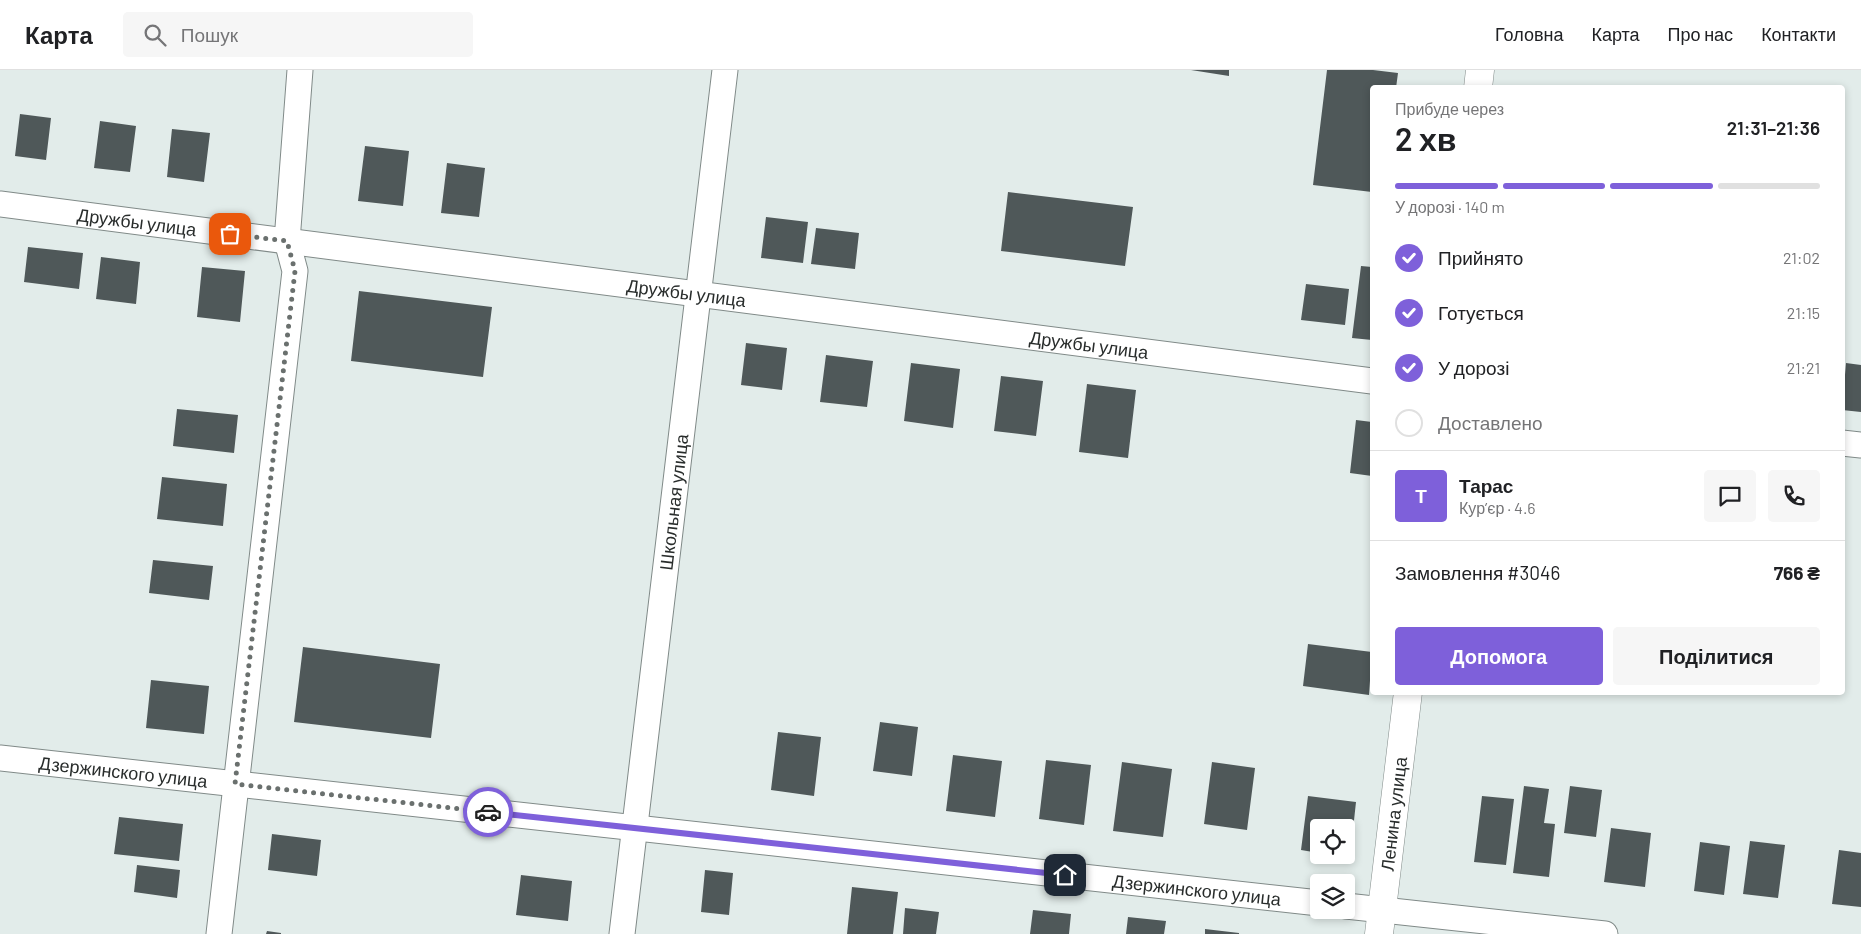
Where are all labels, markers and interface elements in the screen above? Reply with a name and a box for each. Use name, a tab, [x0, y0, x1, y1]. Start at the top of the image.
search box	[123, 12, 473, 57]
text: Карта	[25, 20, 93, 49]
icon: search	[141, 21, 169, 49]
text: Пошук	[181, 23, 238, 46]
text: Головна	[1495, 23, 1563, 45]
text: Карта	[1591, 23, 1640, 45]
text: Про нас	[1668, 23, 1733, 45]
text: Контакти	[1761, 23, 1836, 45]
text: Прибуде через	[1395, 99, 1504, 118]
text: 21:31–21:36	[1727, 116, 1820, 139]
text: 2 хв	[1395, 119, 1457, 157]
text: У дорозі · 140 m	[1395, 197, 1505, 216]
street label: Дружбы улица	[76, 203, 199, 240]
pin	[209, 213, 251, 255]
icon: bag	[216, 220, 244, 248]
icon: check	[1395, 244, 1423, 272]
text: Прийнято	[1438, 246, 1523, 269]
text: 21:02	[1783, 248, 1820, 267]
street label: Дружбы улица	[625, 274, 748, 311]
icon: check	[1395, 299, 1423, 327]
text: Готується	[1438, 301, 1524, 324]
text: 21:15	[1787, 303, 1820, 322]
street label: Дружбы улица	[1028, 326, 1151, 363]
icon: check	[1395, 354, 1423, 382]
text: У дорозі	[1438, 356, 1509, 379]
text: 21:21	[1787, 358, 1820, 377]
text: Доставлено	[1438, 411, 1543, 434]
street label: Школьная улица	[654, 432, 693, 571]
button: chat	[1704, 470, 1756, 522]
button: phone	[1768, 470, 1820, 522]
text: Тарас	[1459, 474, 1513, 497]
text: Т	[1415, 484, 1427, 507]
text: Кур’єр · 4.6	[1459, 498, 1536, 517]
text: Замовлення #3046	[1395, 561, 1560, 584]
text: 766 ₴	[1774, 561, 1820, 584]
button: Допомога	[1395, 627, 1603, 685]
button: Поділитися	[1613, 627, 1820, 685]
street label: Дзержинского улица	[38, 751, 210, 792]
street label: Ленина улица	[1376, 755, 1411, 872]
courier	[463, 787, 513, 837]
icon: car	[474, 798, 502, 826]
map controls	[1310, 819, 1355, 919]
button: locate	[1310, 819, 1355, 864]
pin	[1044, 854, 1086, 896]
icon: home	[1051, 861, 1079, 889]
street label: Дзержинского улица	[1111, 869, 1283, 910]
button: layers	[1310, 874, 1355, 919]

